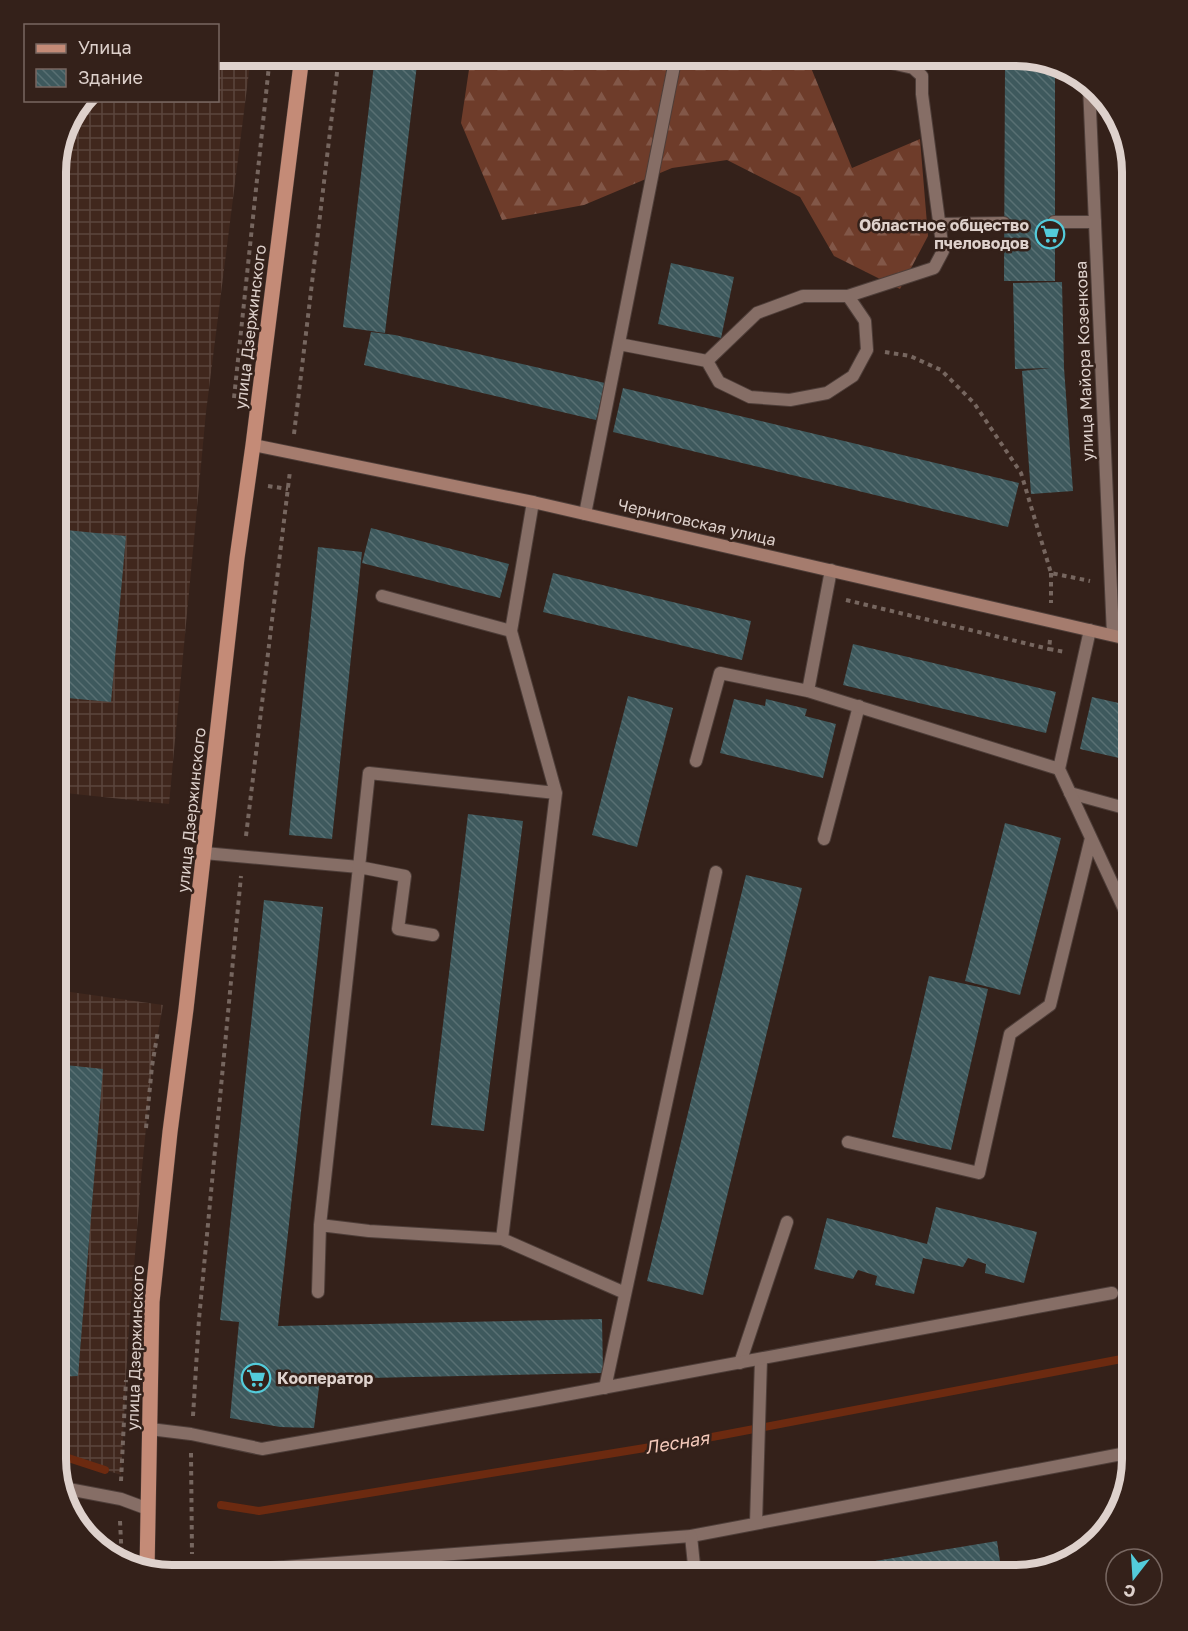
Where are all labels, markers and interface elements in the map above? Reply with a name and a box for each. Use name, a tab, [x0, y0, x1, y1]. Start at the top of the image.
legend	[24, 24, 219, 102]
text: Улица	[78, 36, 132, 58]
text: Здание	[78, 66, 143, 88]
place label: Областное общество пчеловодов	[859, 215, 1029, 253]
supermarket icon: Областное общество пчеловодов	[1034, 218, 1066, 250]
street label: улица Дзержинского	[230, 243, 270, 411]
street label: улица Майора Козенкова	[1071, 261, 1097, 461]
street label: Черниговская улица	[616, 494, 778, 550]
street label: улица Дзержинского	[172, 726, 210, 894]
street label: улица Дзержинского	[122, 1265, 148, 1431]
supermarket icon: Кооператор	[240, 1362, 272, 1394]
place label: Кооператор	[277, 1368, 373, 1388]
water label: Лесная	[643, 1426, 712, 1458]
north arrow	[1104, 1547, 1164, 1607]
text: С	[1121, 1580, 1138, 1603]

